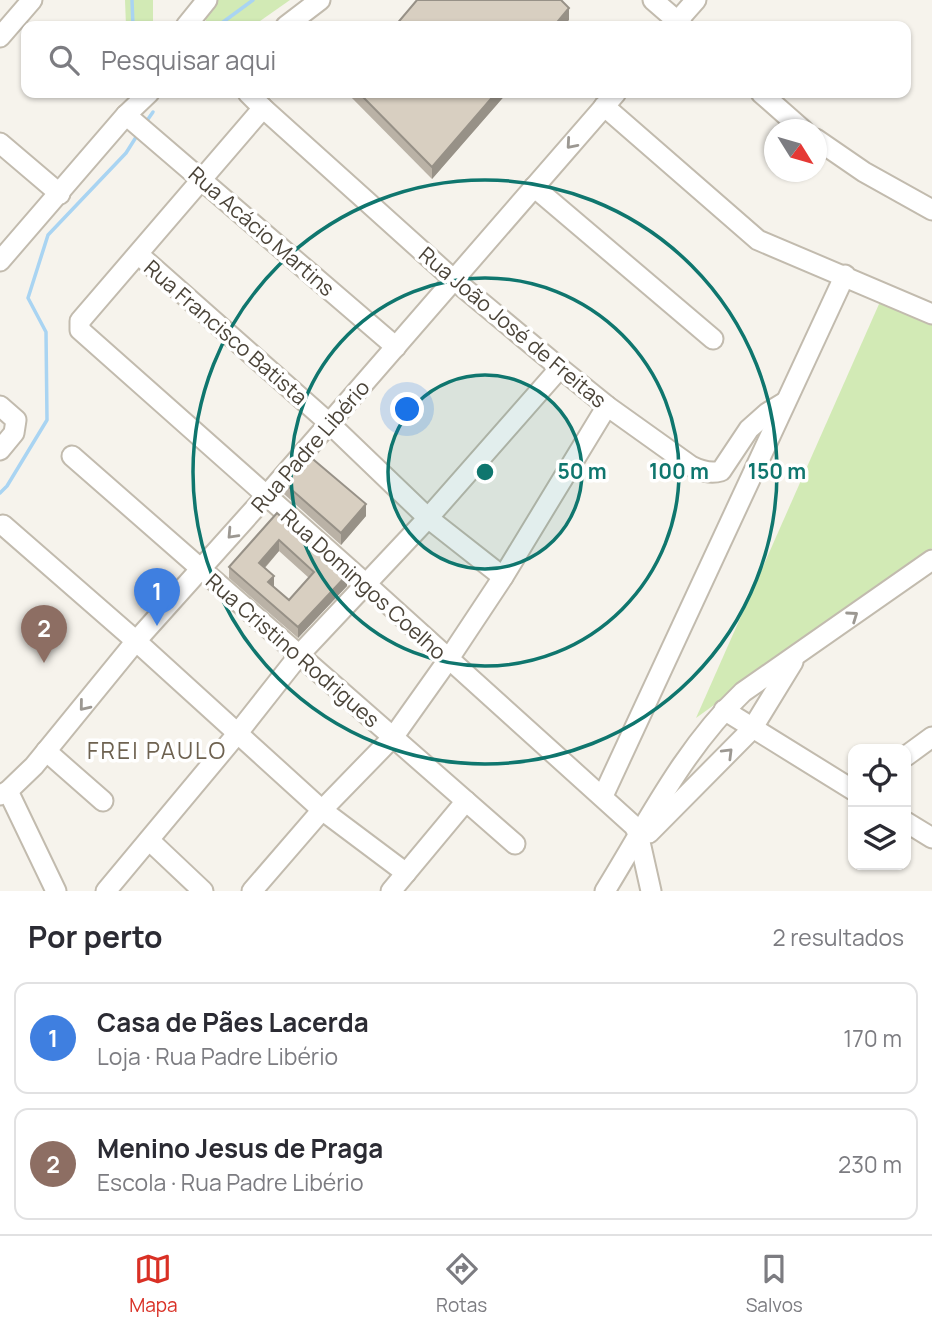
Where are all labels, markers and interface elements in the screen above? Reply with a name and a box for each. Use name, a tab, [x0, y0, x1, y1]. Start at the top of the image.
search box	[21, 21, 911, 98]
icon: search	[45, 41, 83, 79]
text: Pesquisar aqui	[101, 42, 276, 78]
north arrow	[764, 119, 827, 182]
one-way arrow	[567, 136, 579, 149]
street label: Rua Acácio Martins	[183, 160, 341, 302]
street label: Rua João José de Freitas	[413, 240, 613, 414]
street label: Rua Francisco Batista	[139, 253, 313, 411]
street label: Rua Padre Libério	[245, 374, 375, 518]
your location	[390, 392, 424, 426]
text: 50 m	[557, 457, 607, 485]
text: 100 m	[649, 457, 709, 485]
text: 150 m	[748, 457, 806, 485]
centre of rings	[473, 460, 497, 484]
street label: Rua Domingos Coelho	[276, 502, 452, 666]
one-way arrow	[228, 526, 240, 539]
street label: Rua Cristino Rodrigues	[200, 567, 386, 733]
pin: 1	[134, 568, 180, 626]
pin: 2	[21, 605, 67, 663]
one-way arrow	[845, 612, 858, 625]
one-way arrow	[79, 698, 92, 710]
district label: FREI PAULO	[87, 734, 227, 766]
map controls	[848, 744, 911, 870]
button: locate	[848, 744, 911, 807]
one-way arrow	[720, 749, 732, 761]
button: layers	[848, 807, 911, 870]
text: Por perto	[28, 916, 163, 957]
text: 2 resultados	[772, 921, 904, 953]
text: Casa de Pães Lacerda	[97, 1004, 369, 1040]
text: 1	[48, 1022, 58, 1054]
text: 170 m	[843, 1022, 902, 1054]
text: Loja · Rua Padre Libério	[97, 1040, 338, 1072]
text: Menino Jesus de Praga	[97, 1130, 383, 1166]
text: 2	[46, 1148, 60, 1180]
text: 230 m	[838, 1148, 902, 1180]
text: Escola · Rua Padre Libério	[97, 1166, 364, 1198]
tab: Mapa	[129, 1250, 178, 1318]
tab: Rotas	[436, 1250, 487, 1318]
tab: Salvos	[746, 1250, 803, 1318]

